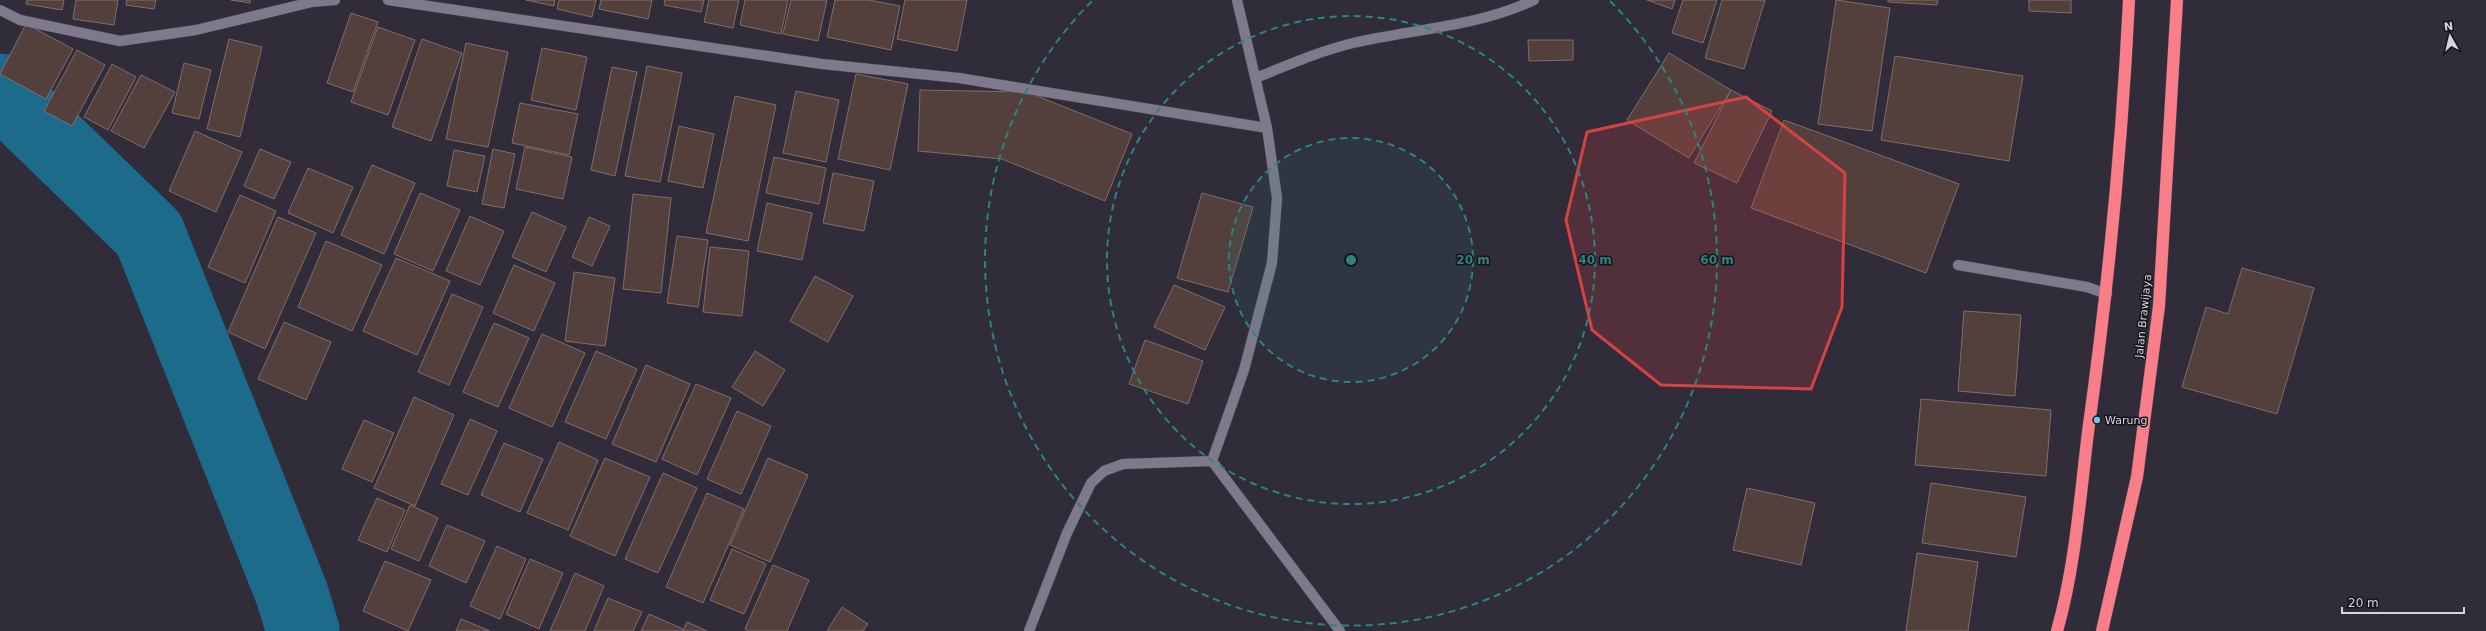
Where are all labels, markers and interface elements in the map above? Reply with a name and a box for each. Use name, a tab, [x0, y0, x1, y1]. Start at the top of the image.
north arrow	[2430, 16, 2470, 56]
text: N	[2443, 20, 2454, 34]
centre of rings	[1344, 253, 1358, 267]
text: 20 m	[1456, 253, 1490, 267]
text: 40 m	[1578, 253, 1612, 267]
text: 60 m	[1700, 253, 1734, 267]
street label: Jalan Brawijaya	[2133, 274, 2154, 360]
place label: Warung	[2105, 414, 2147, 427]
marker: Warung	[2092, 415, 2102, 425]
scale bar	[2342, 589, 2464, 615]
text: 20 m	[2348, 596, 2379, 610]

